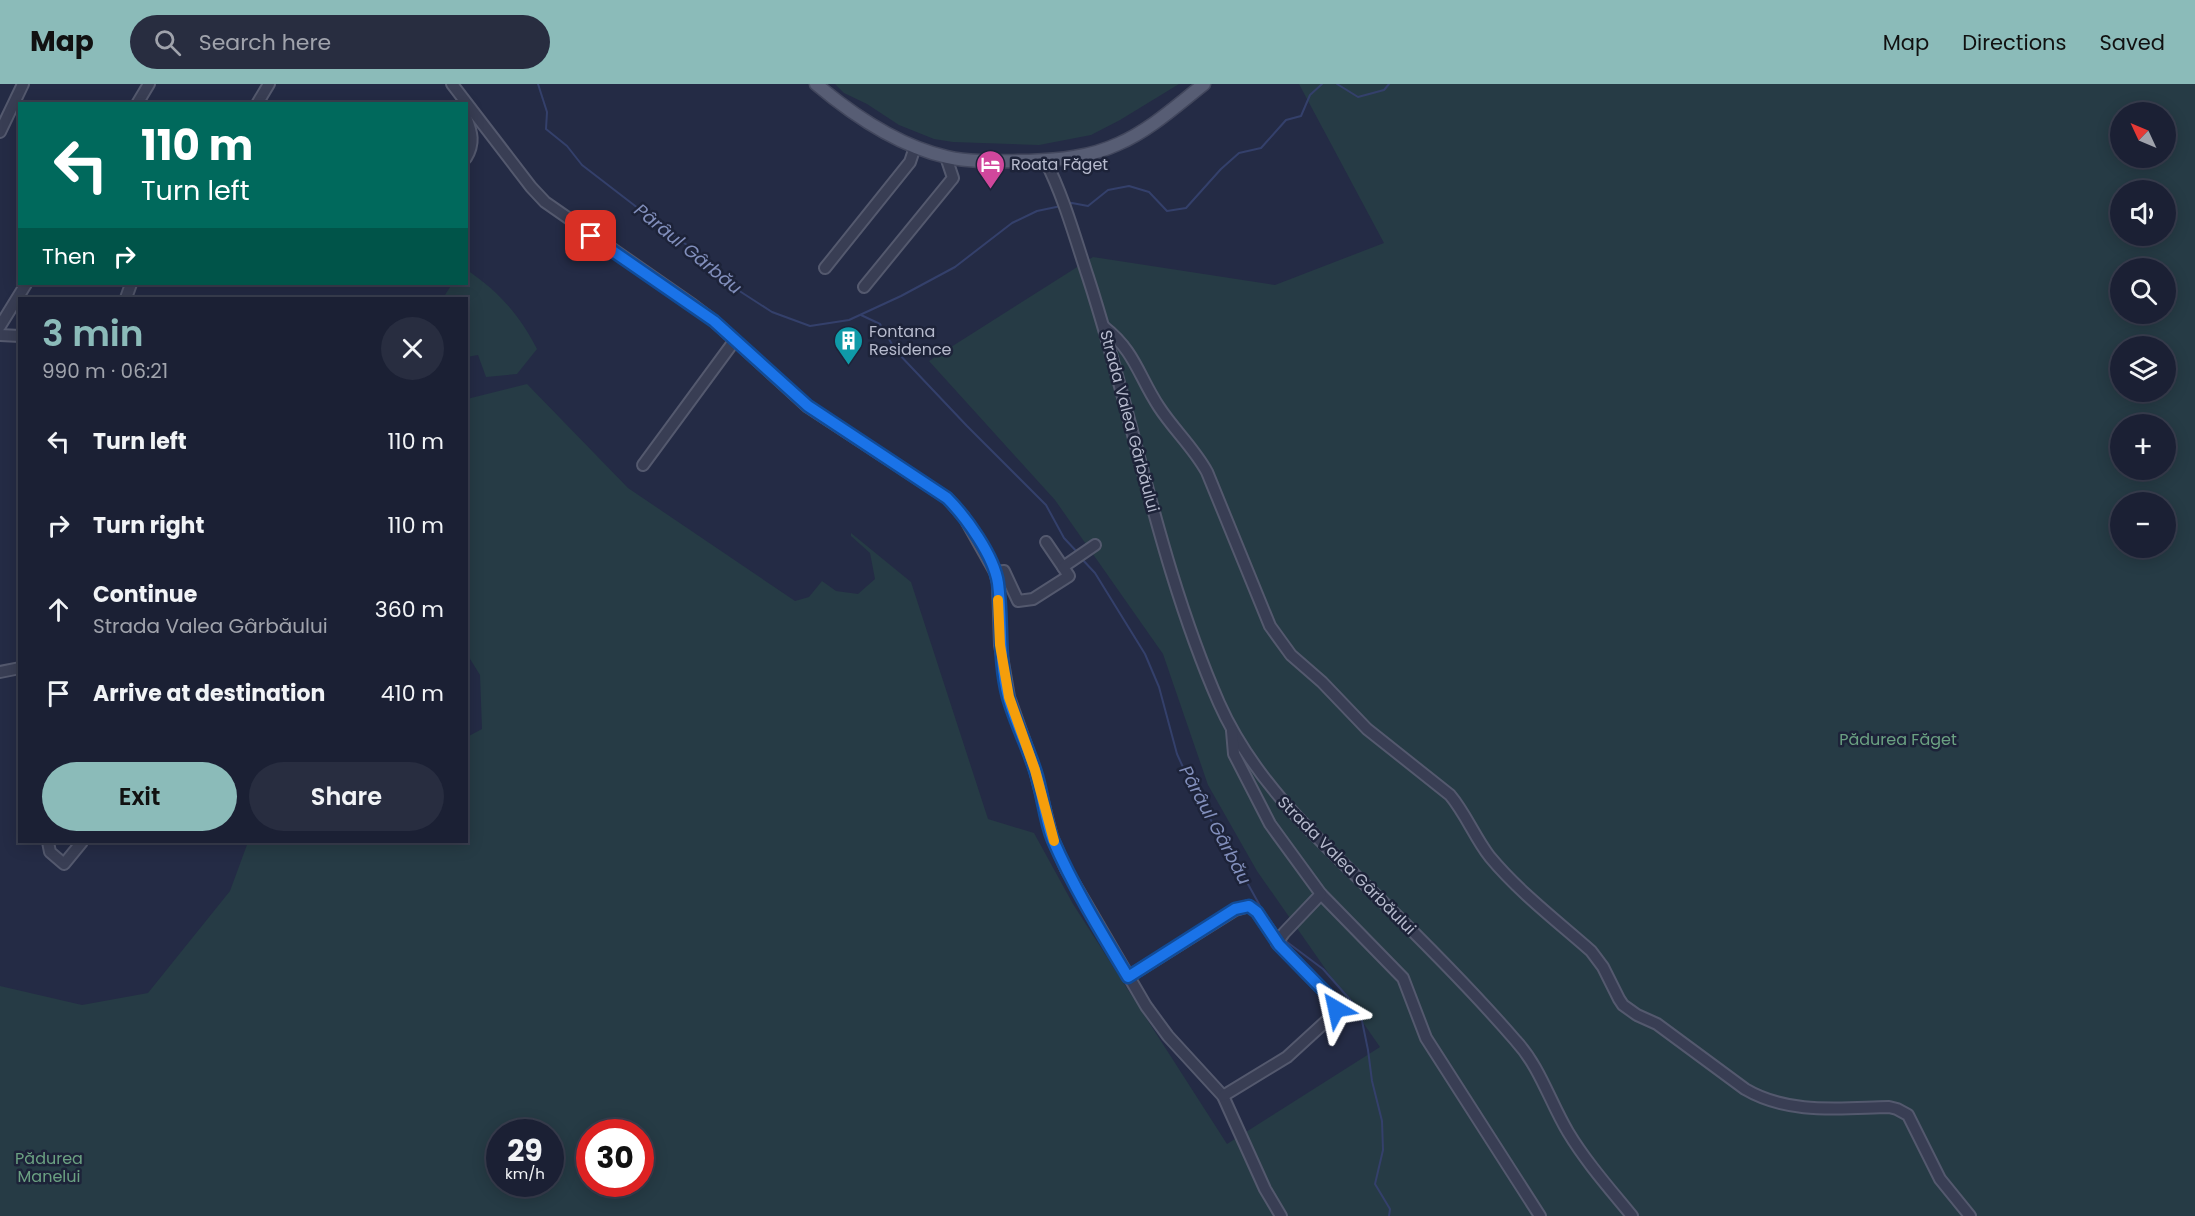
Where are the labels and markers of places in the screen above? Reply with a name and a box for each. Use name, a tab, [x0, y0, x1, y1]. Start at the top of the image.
hotel icon: Roata Făget	[974, 148, 1006, 190]
place label: Roata Făget	[1011, 153, 1108, 176]
pin	[565, 210, 616, 261]
place label: Fontana Residence	[869, 320, 952, 361]
building icon: Fontana Residence	[832, 324, 864, 366]

